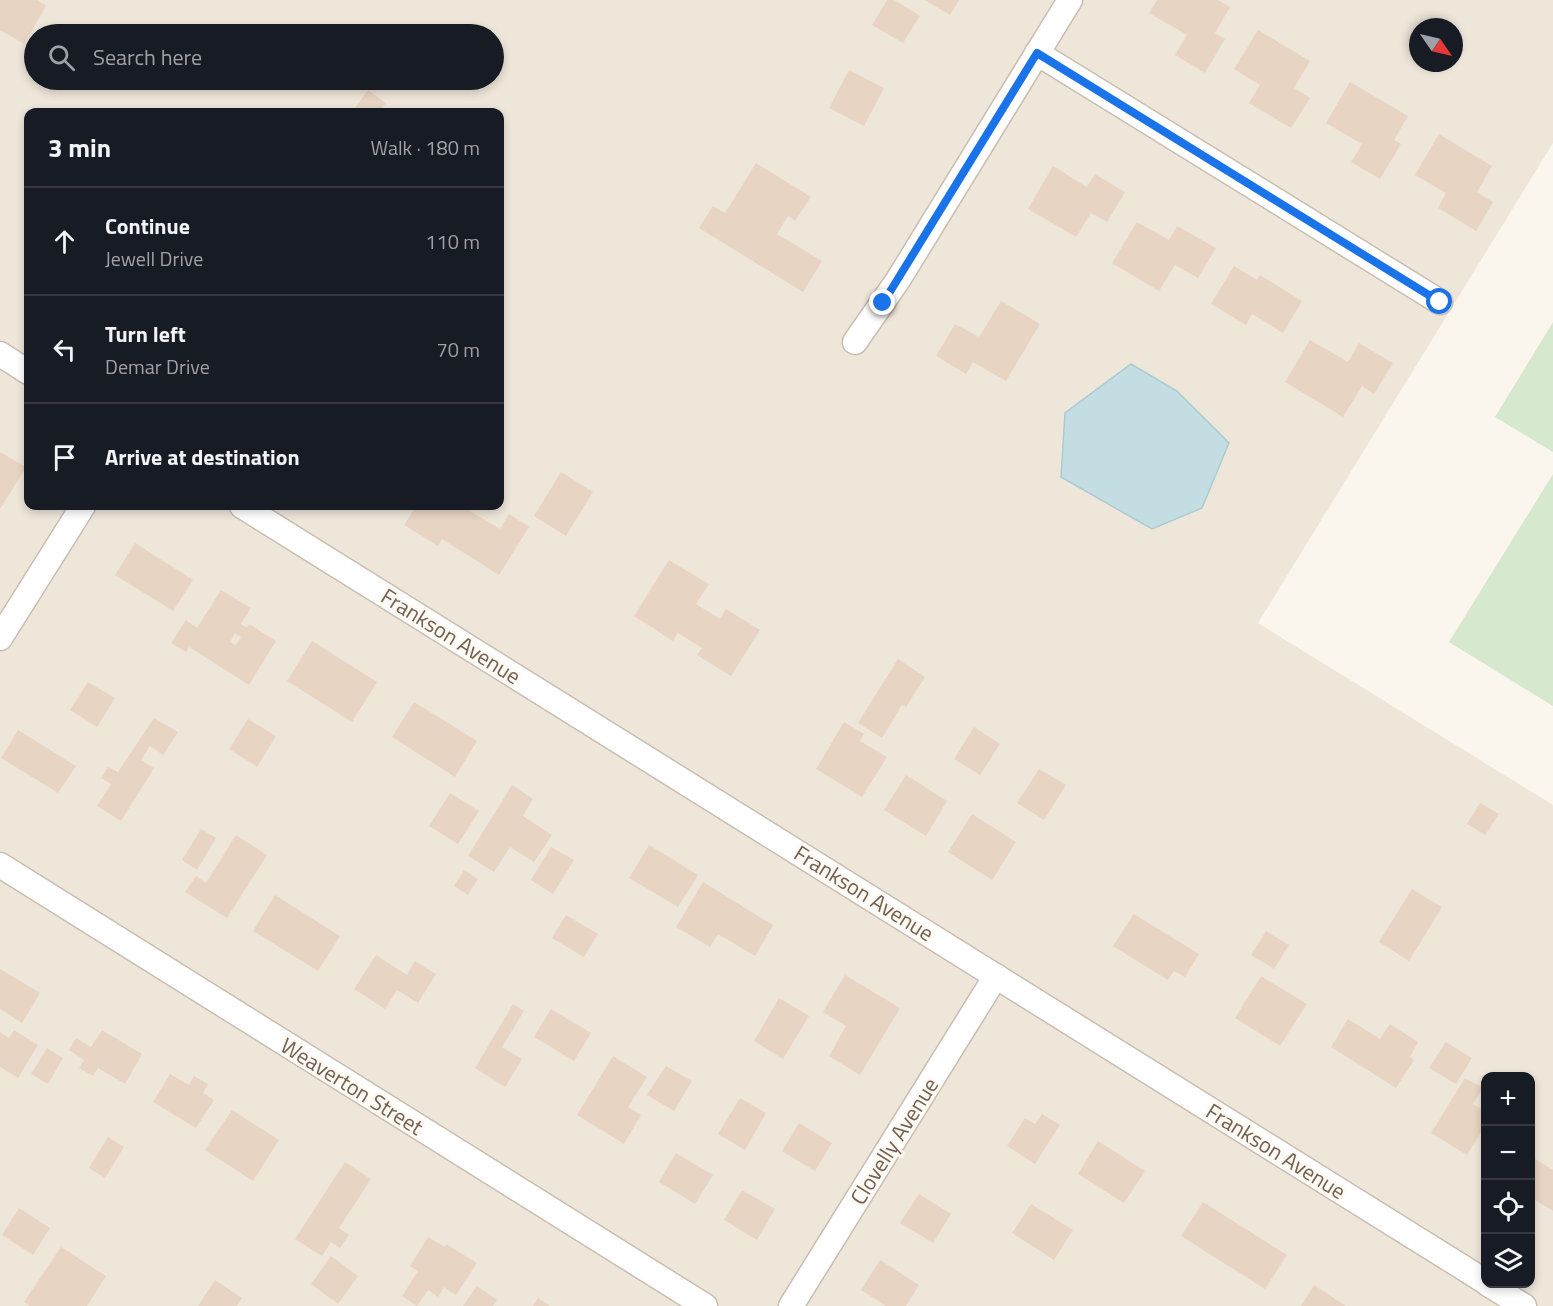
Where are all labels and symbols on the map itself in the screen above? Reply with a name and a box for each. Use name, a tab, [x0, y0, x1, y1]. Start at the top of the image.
north arrow	[1409, 18, 1463, 72]
route start	[1426, 288, 1452, 314]
route end	[869, 289, 895, 315]
street label: Frankson Avenue	[374, 579, 528, 693]
street label: Frankson Avenue	[787, 836, 941, 950]
street label: Weaverton Street	[274, 1028, 430, 1144]
street label: Clovelly Avenue	[841, 1071, 947, 1211]
street label: Frankson Avenue	[1199, 1094, 1353, 1208]

